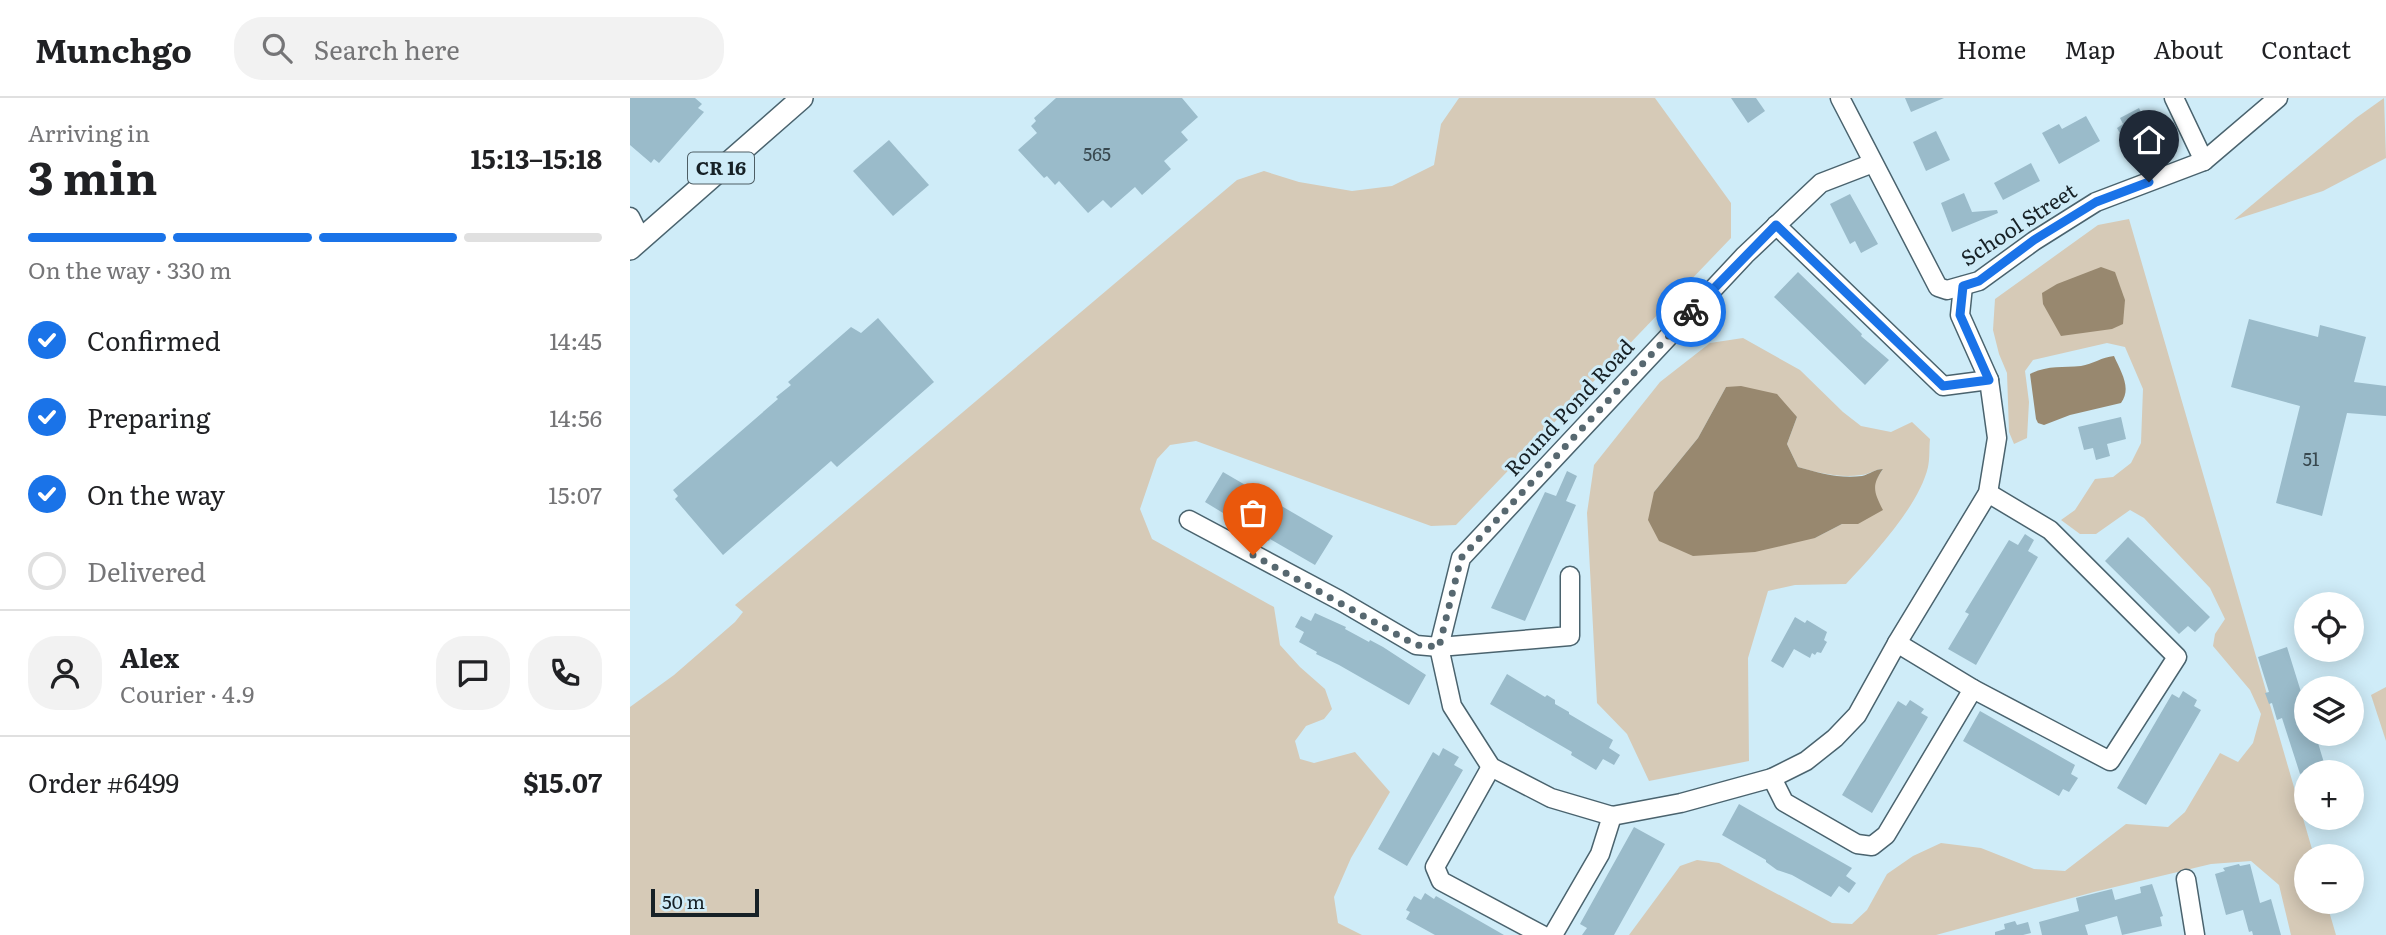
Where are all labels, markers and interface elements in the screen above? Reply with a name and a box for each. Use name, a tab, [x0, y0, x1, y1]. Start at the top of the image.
search box	[234, 17, 724, 80]
text: Munchgo	[35, 24, 192, 73]
icon: search	[258, 29, 296, 67]
text: Search here	[314, 29, 460, 68]
text: Home	[1957, 31, 2026, 66]
text: Map	[2064, 31, 2115, 66]
text: About	[2153, 31, 2223, 66]
text: Contact	[2261, 31, 2351, 66]
pin	[2119, 110, 2179, 182]
text: Arriving in	[28, 115, 150, 149]
icon: home	[2130, 121, 2168, 159]
text: 15:13–15:18	[471, 138, 602, 177]
house number: 565	[1083, 140, 1111, 167]
text: 3 min	[28, 141, 158, 209]
road number: CR 16	[688, 152, 754, 184]
street label: School Street	[1954, 174, 2082, 272]
text: On the way · 330 m	[28, 252, 231, 286]
courier	[1656, 277, 1726, 347]
icon: bike	[1672, 293, 1710, 331]
text: Confirmed	[87, 320, 221, 359]
icon: check	[28, 321, 66, 359]
text: 14:45	[549, 323, 602, 357]
street label: Round Pond Road	[1496, 331, 1640, 482]
text: Preparing	[87, 397, 210, 436]
icon: check	[28, 398, 66, 436]
text: 14:56	[549, 400, 602, 434]
house number: 51	[2303, 445, 2319, 472]
text: On the way	[87, 474, 225, 513]
icon: check	[28, 475, 66, 513]
text: 15:07	[548, 477, 602, 511]
pin	[1223, 483, 1283, 555]
icon: bag	[1234, 494, 1272, 532]
text: Delivered	[87, 551, 206, 590]
map controls	[2294, 592, 2364, 914]
button: locate	[2294, 592, 2364, 662]
button: person	[28, 636, 102, 710]
button: chat	[436, 636, 510, 710]
button: phone	[528, 636, 602, 710]
text: Alex	[120, 637, 179, 676]
text: Courier · 4.9	[120, 676, 254, 710]
button: layers	[2294, 676, 2364, 746]
button: +	[2294, 760, 2364, 830]
text: Order #6499	[28, 762, 179, 801]
text: $15.07	[523, 762, 602, 801]
button: −	[2294, 844, 2364, 914]
scale bar	[651, 886, 760, 918]
text: 50 m	[662, 887, 705, 915]

